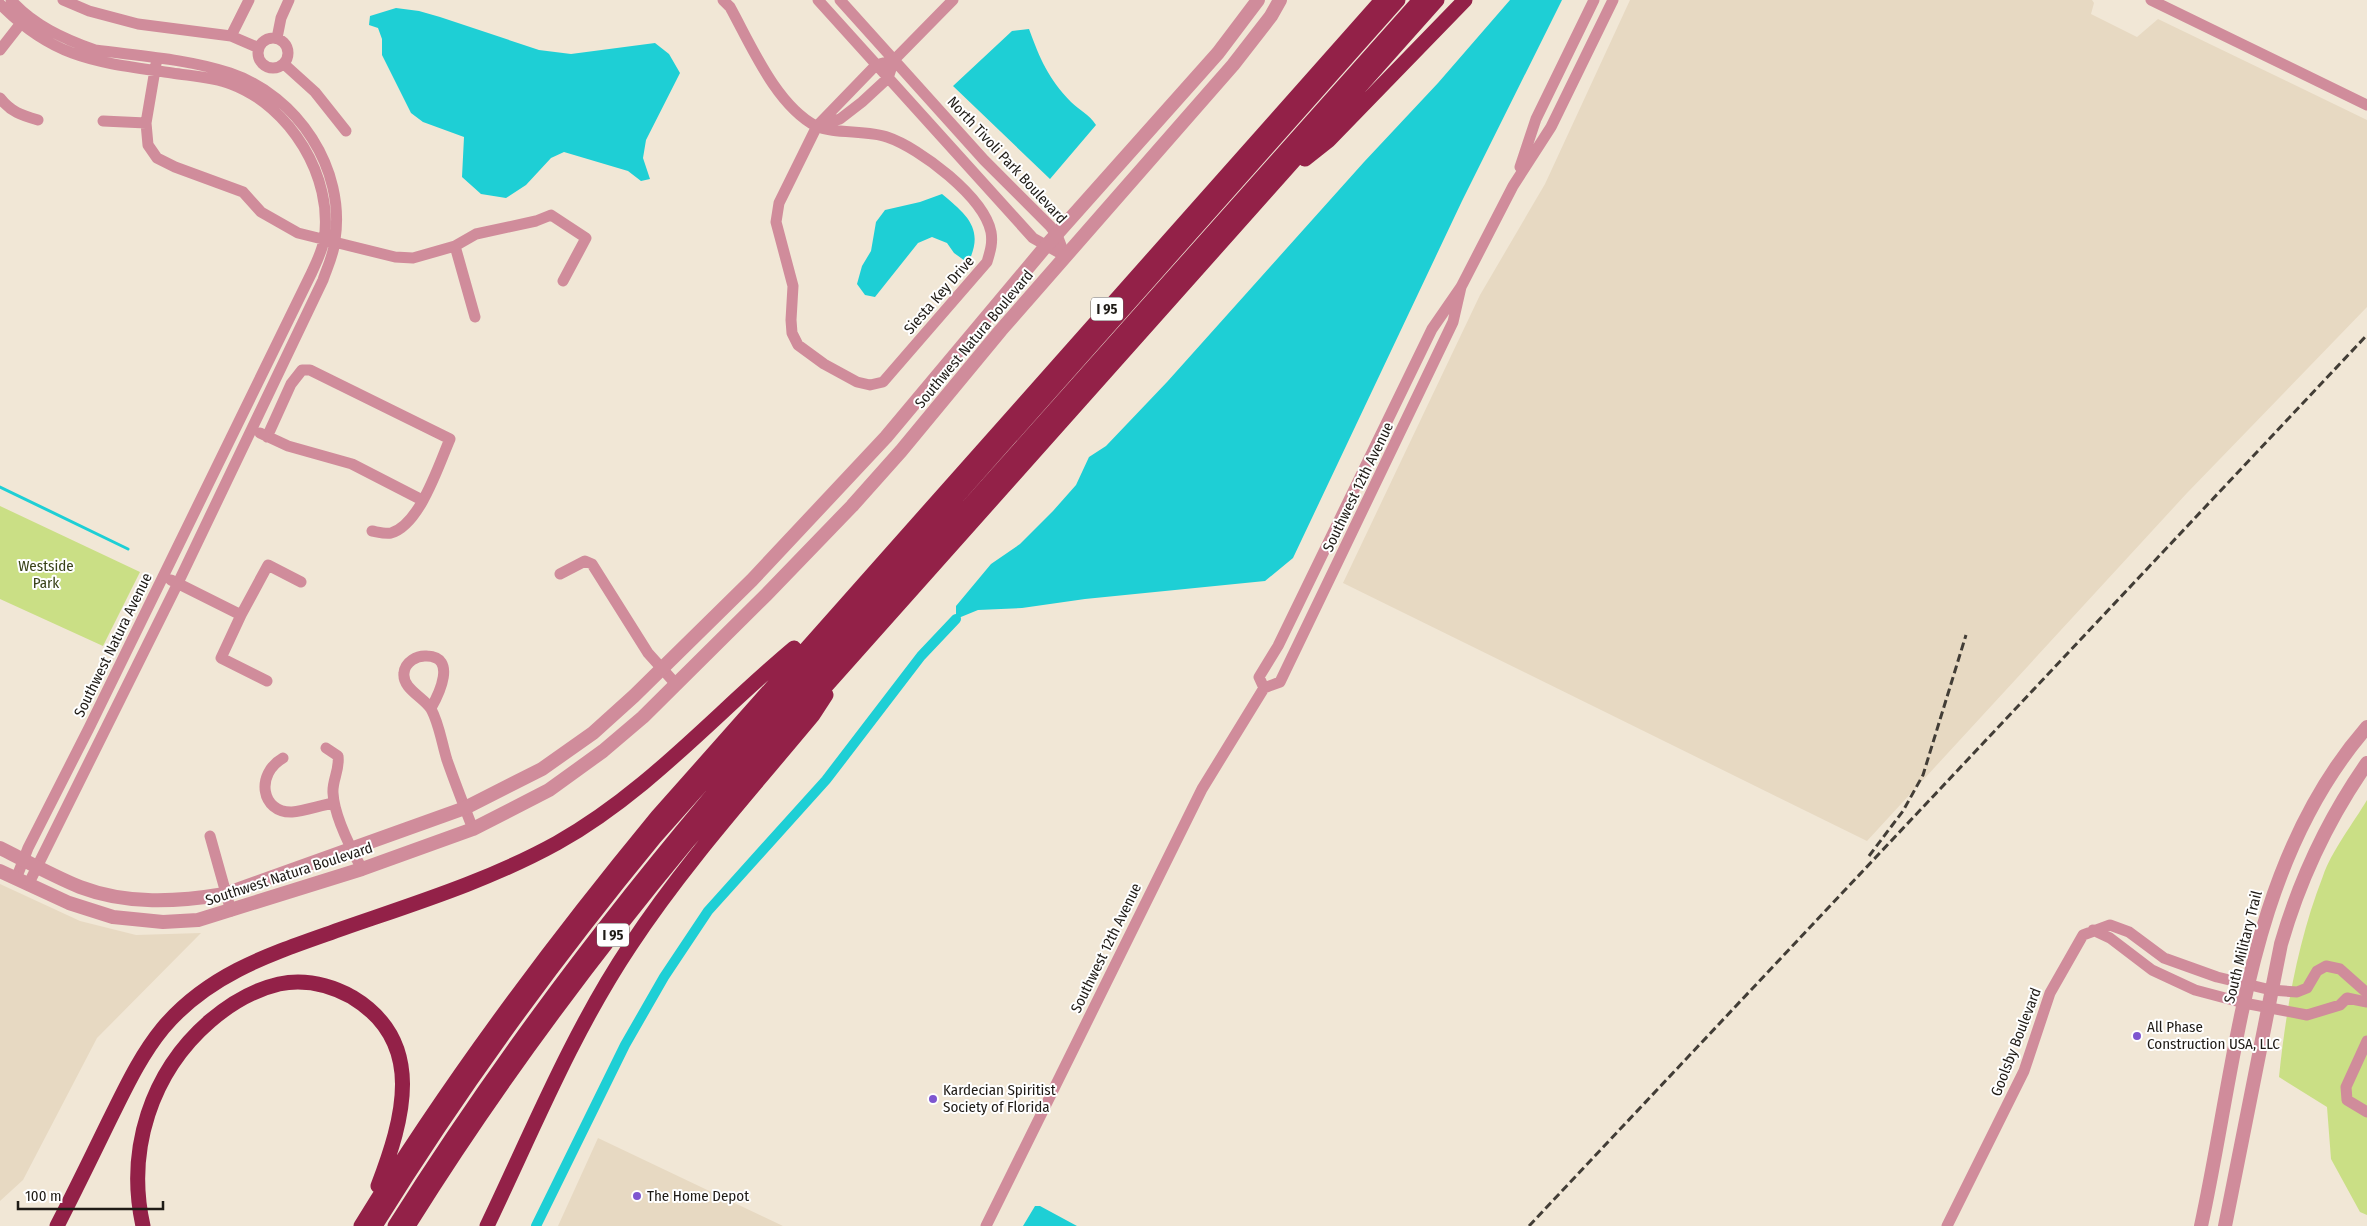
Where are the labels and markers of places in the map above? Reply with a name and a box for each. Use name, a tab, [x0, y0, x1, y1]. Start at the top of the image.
place label: All Phase Construction USA, LLC	[2147, 1018, 2280, 1053]
marker: All Phase Construction USA, LLC	[2131, 1030, 2143, 1042]
place label: Kardecian Spiritist Society of Florida	[943, 1081, 1056, 1116]
marker: Kardecian Spiritist Society of Florida	[927, 1093, 939, 1105]
place label: The Home Depot	[647, 1187, 749, 1205]
marker: The Home Depot	[631, 1190, 643, 1202]

